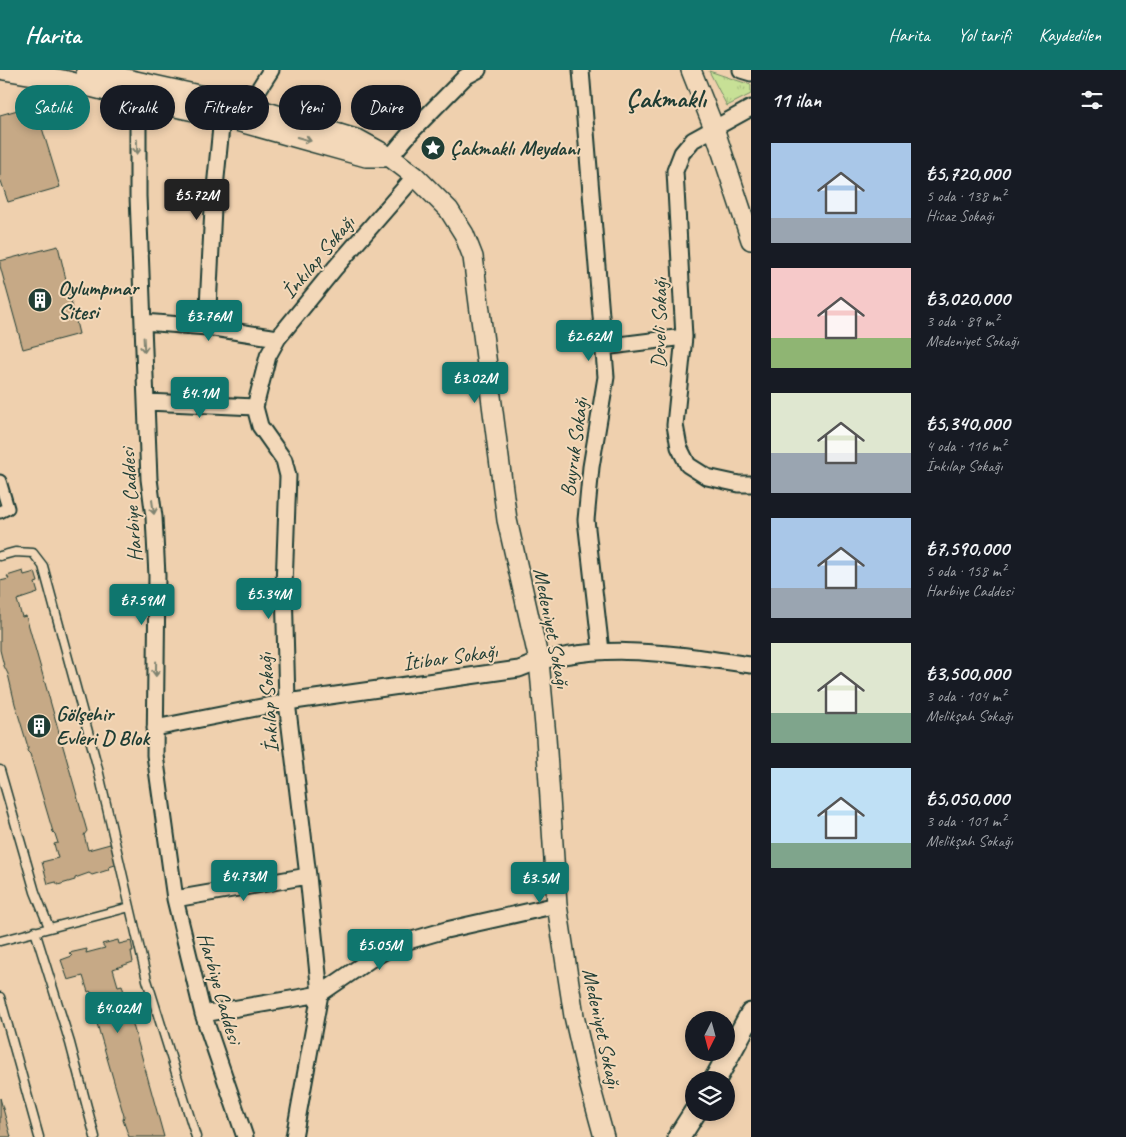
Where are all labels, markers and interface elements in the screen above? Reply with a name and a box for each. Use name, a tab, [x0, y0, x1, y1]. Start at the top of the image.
text: Harita	[25, 20, 81, 50]
text: Harita	[889, 24, 930, 46]
text: Yol tarifi	[958, 24, 1011, 46]
text: Kaydedilen	[1039, 24, 1101, 46]
district label: Çakmaklı	[626, 82, 708, 115]
chip: Satılık	[15, 85, 90, 130]
chip: Kiralık	[100, 85, 175, 130]
chip: Filtreler	[185, 85, 269, 130]
chip: Yeni	[279, 85, 341, 130]
chip: Daire	[351, 85, 421, 130]
icon: filters	[1078, 86, 1106, 114]
text: 11 ilan	[771, 87, 821, 113]
one-way arrow	[296, 135, 312, 145]
place icon: Çakmaklı Meydanı	[420, 135, 446, 161]
place label: Çakmaklı Meydanı	[450, 135, 582, 161]
one-way arrow	[132, 139, 142, 155]
text: ₺5,720,000	[926, 160, 1010, 186]
icon: home	[811, 163, 871, 223]
pin: ₺5.72M	[156, 178, 238, 221]
text: ₺5.72M	[175, 185, 219, 205]
text: 5 oda · 138 m²	[926, 186, 1006, 206]
text: Hicaz Sokağı	[926, 206, 994, 226]
street label: İnkılap Sokağı	[276, 209, 361, 304]
place label: Oylumpınar Sitesi	[58, 275, 141, 325]
street label: Develi Sokağı	[645, 277, 673, 368]
text: ₺3,020,000	[926, 285, 1010, 311]
building icon: Oylumpınar Sitesi	[27, 287, 53, 313]
icon: home	[811, 288, 871, 348]
pin: ₺3.76M	[168, 300, 250, 342]
text: ₺3.76M	[187, 306, 231, 326]
text: 3 oda · 89 m²	[926, 311, 999, 331]
pin: ₺2.62M	[548, 320, 630, 362]
text: ₺2.62M	[567, 326, 611, 346]
text: Medeniyet Sokağı	[926, 331, 1019, 351]
one-way arrow	[139, 336, 149, 353]
pin: ₺3.02M	[434, 362, 516, 404]
text: ₺3.02M	[453, 368, 497, 388]
pin: ₺4.1M	[165, 376, 235, 419]
text: ₺4.1M	[182, 383, 218, 403]
street label: Buyruk Sokağı	[554, 395, 594, 498]
text: ₺5,340,000	[926, 410, 1010, 436]
icon: home	[811, 413, 871, 473]
text: 4 oda · 116 m²	[926, 436, 1006, 456]
street label: Harbiye Caddesi	[114, 444, 148, 563]
text: İnkılap Sokağı	[926, 456, 1003, 476]
one-way arrow	[148, 499, 158, 515]
text: ₺7,590,000	[926, 535, 1009, 561]
icon: home	[811, 538, 871, 598]
text: 5 oda · 158 m²	[926, 561, 1006, 581]
street label: Medeniyet Sokağı	[528, 566, 577, 691]
pin: ₺5.34M	[228, 578, 310, 620]
text: Harbiye Caddesi	[926, 581, 1013, 601]
pin: ₺7.59M	[101, 584, 183, 626]
text: ₺5.34M	[247, 584, 291, 604]
text: ₺7.59M	[120, 590, 164, 610]
street label: İtibar Sokağı	[401, 637, 500, 677]
street label: İnkılap Sokağı	[251, 651, 284, 754]
text: ₺3,500,000	[926, 660, 1010, 686]
one-way arrow	[151, 661, 161, 677]
icon: home	[811, 663, 871, 723]
text: 3 oda · 104 m²	[926, 686, 1006, 706]
place label: Gölşehir Evleri D Blok	[56, 701, 151, 751]
text: Melikşah Sokağı	[926, 706, 1013, 726]
building icon: Gölşehir Evleri D Blok	[26, 713, 52, 739]
text: ₺5,050,000	[926, 785, 1009, 811]
icon: home	[811, 788, 871, 848]
text: 3 oda · 101 m²	[926, 811, 1006, 831]
text: Melikşah Sokağı	[926, 831, 1013, 851]
pin: ₺4.73M	[203, 860, 285, 902]
pin: ₺3.5M	[505, 862, 575, 904]
text: ₺4.73M	[222, 866, 266, 886]
text: ₺3.5M	[522, 868, 558, 888]
pin: ₺5.05M	[339, 928, 421, 971]
street label: Harbiye Caddesi	[192, 930, 249, 1049]
text: ₺5.05M	[358, 935, 402, 955]
street label: Medeniyet Sokağı	[577, 966, 628, 1091]
pin: ₺4.02M	[77, 992, 159, 1034]
text: ₺4.02M	[96, 998, 140, 1018]
north arrow	[685, 1011, 735, 1061]
map controls	[685, 1011, 735, 1121]
button: layers	[685, 1071, 735, 1121]

